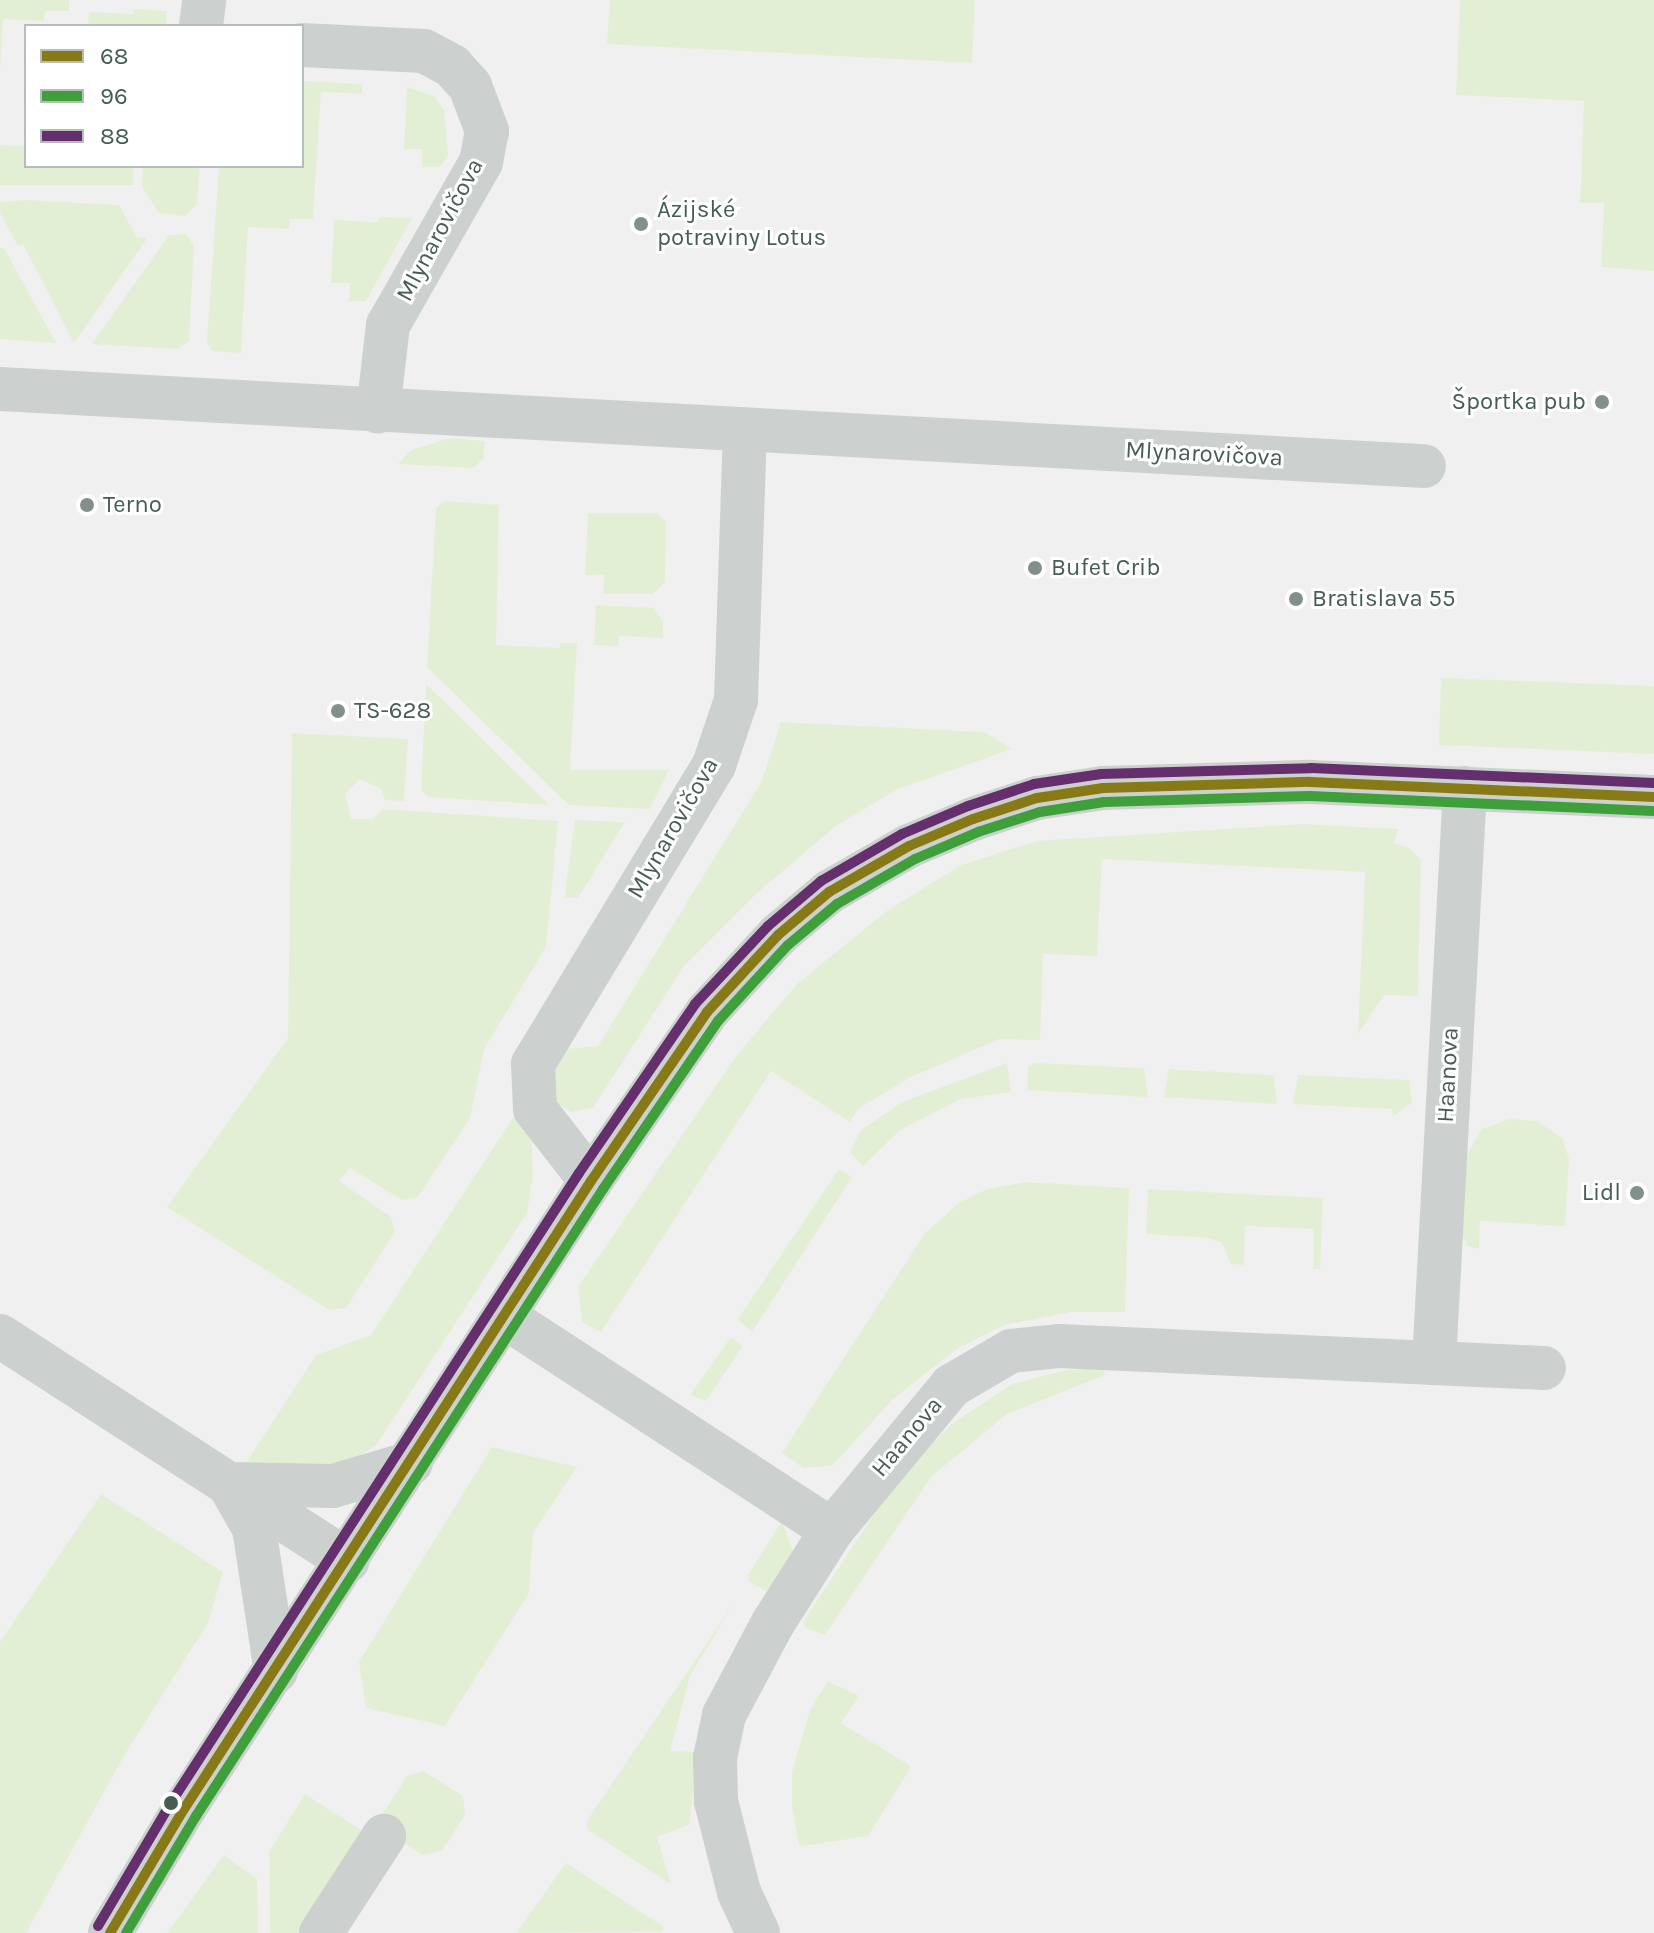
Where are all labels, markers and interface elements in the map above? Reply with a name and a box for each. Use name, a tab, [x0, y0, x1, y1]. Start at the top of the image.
legend	[24, 24, 304, 168]
text: 68	[100, 42, 129, 70]
text: 96	[100, 82, 128, 110]
text: 88	[100, 122, 130, 150]
street label: Mlynarovičova	[390, 154, 490, 306]
place label: Ázijské potraviny Lotus	[657, 196, 826, 252]
marker: Ázijské potraviny Lotus	[632, 215, 650, 233]
place label: Športka pub	[1451, 388, 1586, 416]
marker: Športka pub	[1593, 393, 1611, 411]
street label: Mlynarovičova	[1125, 435, 1283, 473]
place label: Terno	[103, 491, 162, 519]
marker: Terno	[78, 496, 96, 514]
place label: Bufet Crib	[1051, 554, 1160, 582]
marker: Bufet Crib	[1026, 559, 1044, 577]
place label: Bratislava 55	[1312, 585, 1456, 613]
marker: Bratislava 55	[1287, 590, 1305, 608]
place label: TS-628	[354, 697, 431, 725]
marker: TS-628	[329, 702, 347, 720]
street label: Mlynarovičova	[621, 753, 725, 903]
street label: Haanova	[1431, 1027, 1465, 1123]
place label: Lidl	[1582, 1179, 1621, 1207]
marker: Lidl	[1628, 1184, 1646, 1202]
street label: Haanova	[865, 1391, 949, 1483]
unlabelled marker	[163, 1795, 179, 1811]

